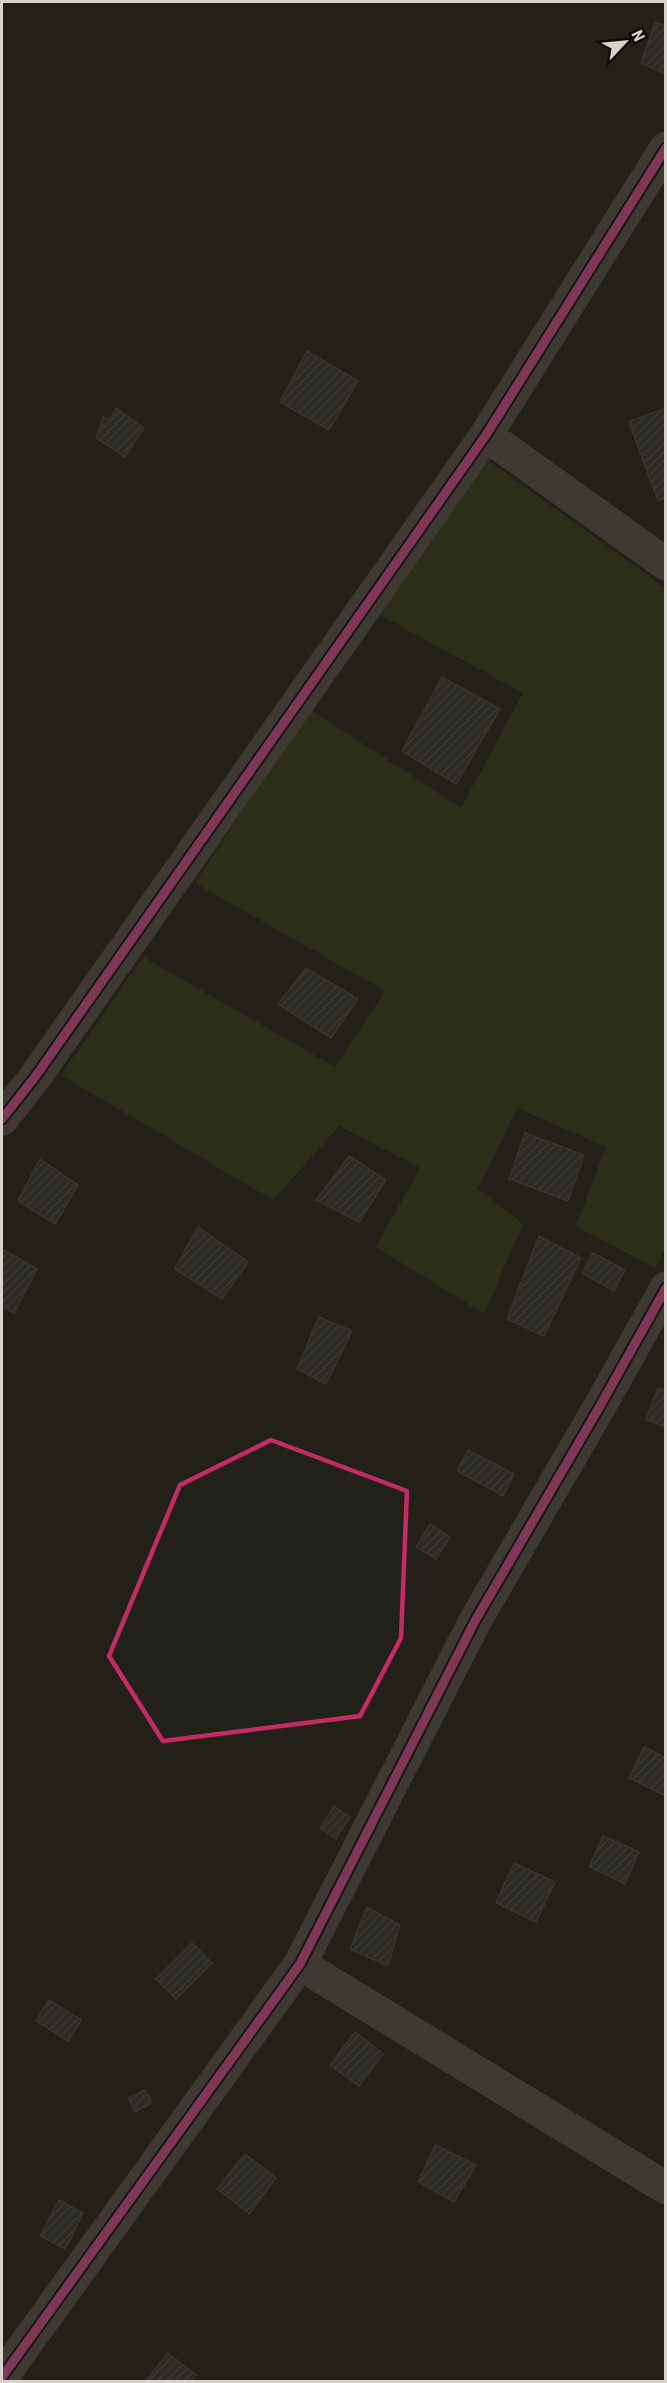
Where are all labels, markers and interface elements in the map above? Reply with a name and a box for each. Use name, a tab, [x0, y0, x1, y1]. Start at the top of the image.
north arrow	[595, 12, 655, 72]
text: N	[627, 27, 649, 44]

